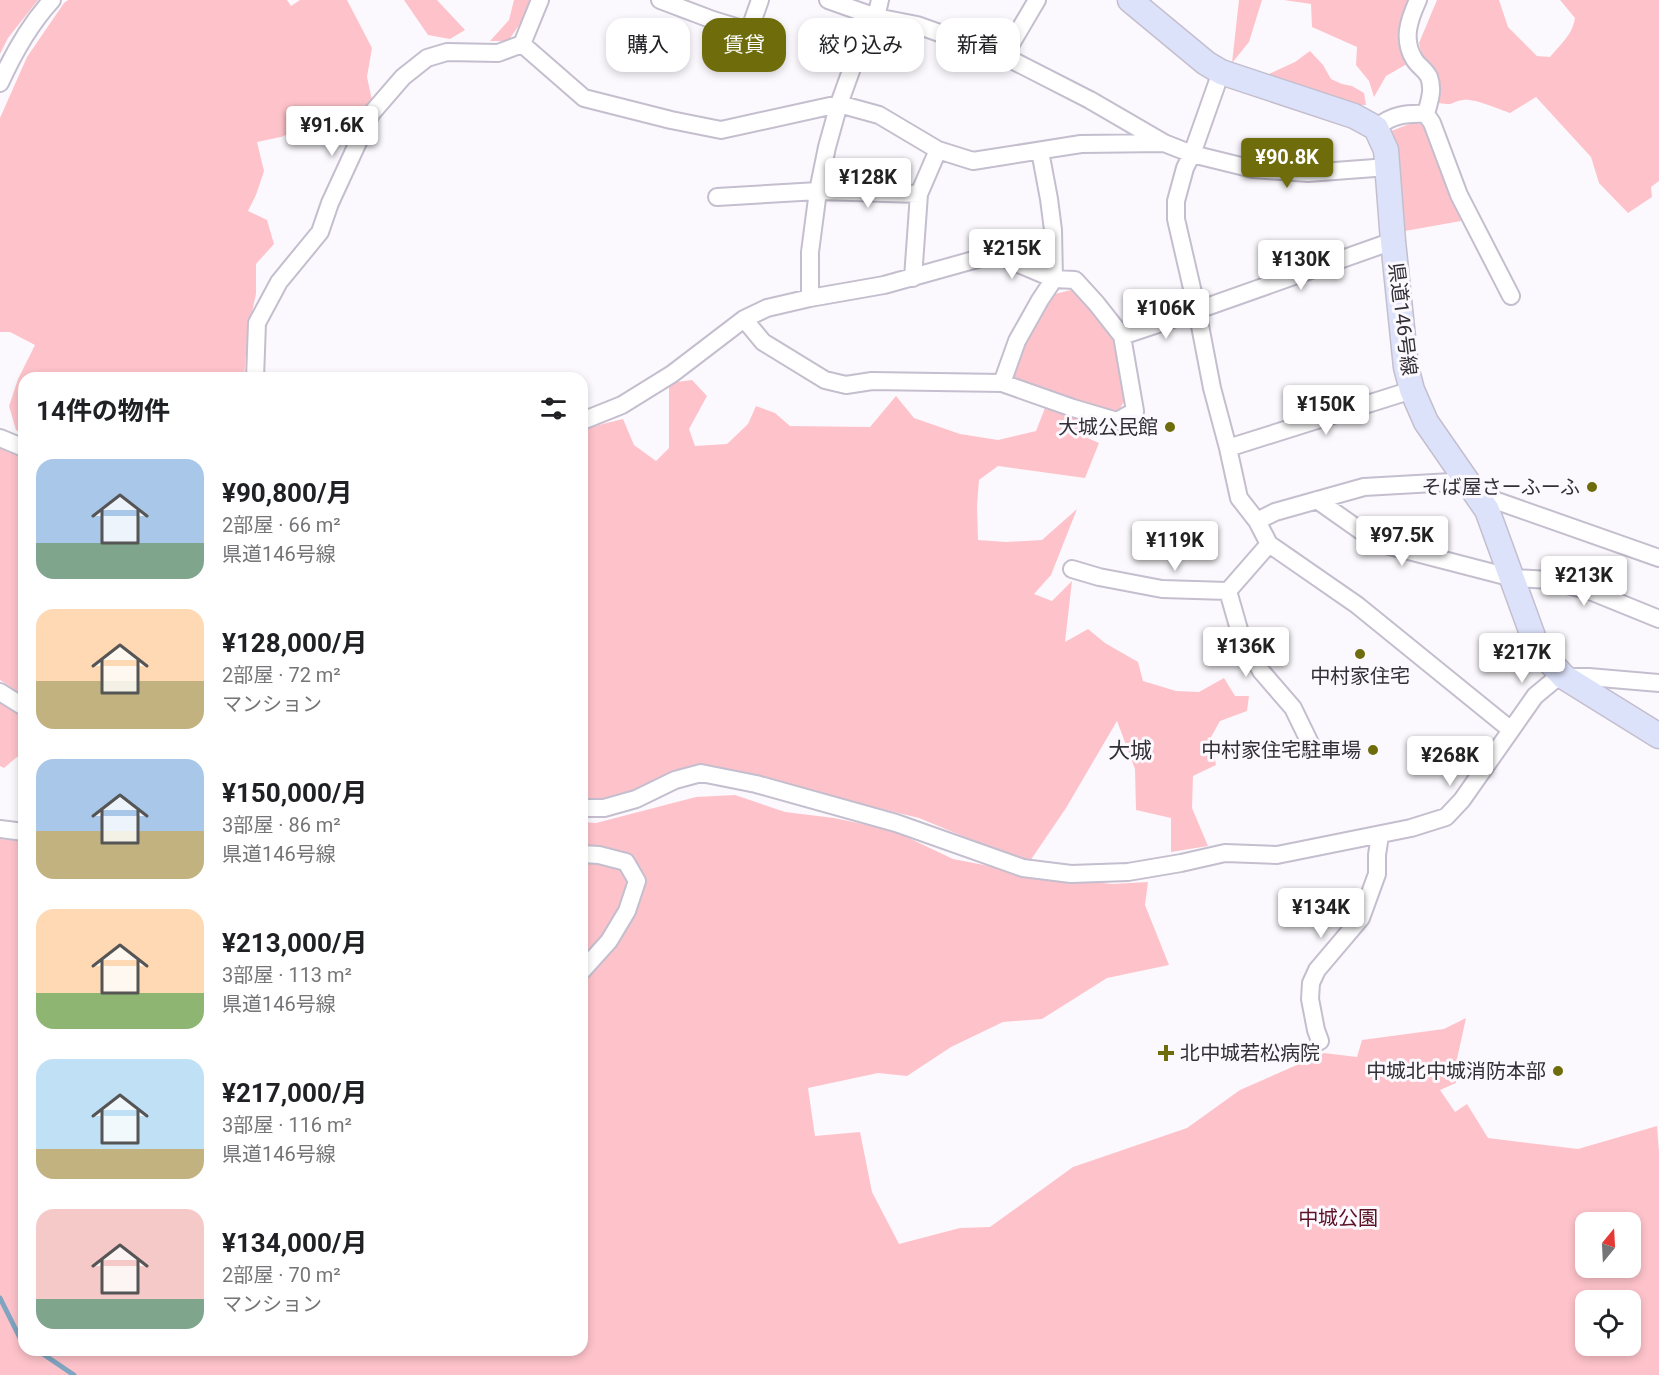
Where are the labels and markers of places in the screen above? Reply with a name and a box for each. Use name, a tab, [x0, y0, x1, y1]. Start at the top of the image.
pin: ¥91.6K	[283, 106, 381, 157]
pin: ¥90.8K	[1238, 138, 1336, 189]
pin: ¥128K	[826, 158, 910, 209]
pin: ¥215K	[970, 229, 1054, 280]
pin: ¥130K	[1259, 240, 1343, 291]
pin: ¥106K	[1124, 289, 1208, 340]
pin: ¥150K	[1284, 385, 1368, 436]
place label: 大城公民館	[1058, 415, 1158, 439]
marker: 大城公民館	[1163, 420, 1177, 434]
place label: そば屋さーふーふ	[1422, 475, 1580, 499]
marker: そば屋さーふーふ	[1585, 480, 1599, 494]
pin: ¥97.5K	[1353, 516, 1451, 567]
pin: ¥119K	[1133, 521, 1217, 572]
pin: ¥213K	[1542, 556, 1626, 607]
pin: ¥136K	[1204, 627, 1288, 678]
pin: ¥217K	[1480, 633, 1564, 684]
marker: 中村家住宅	[1353, 647, 1367, 661]
place label: 中村家住宅	[1310, 664, 1410, 688]
pin: ¥268K	[1408, 736, 1492, 787]
place label: 中村家住宅駐車場	[1201, 738, 1361, 762]
marker: 中村家住宅駐車場	[1366, 743, 1380, 757]
pin: ¥134K	[1279, 888, 1363, 939]
place label: 北中城若松病院	[1180, 1041, 1320, 1065]
marker: 北中城若松病院	[1157, 1044, 1175, 1062]
place label: 中城北中城消防本部	[1366, 1059, 1546, 1083]
marker: 中城北中城消防本部	[1551, 1064, 1565, 1078]

